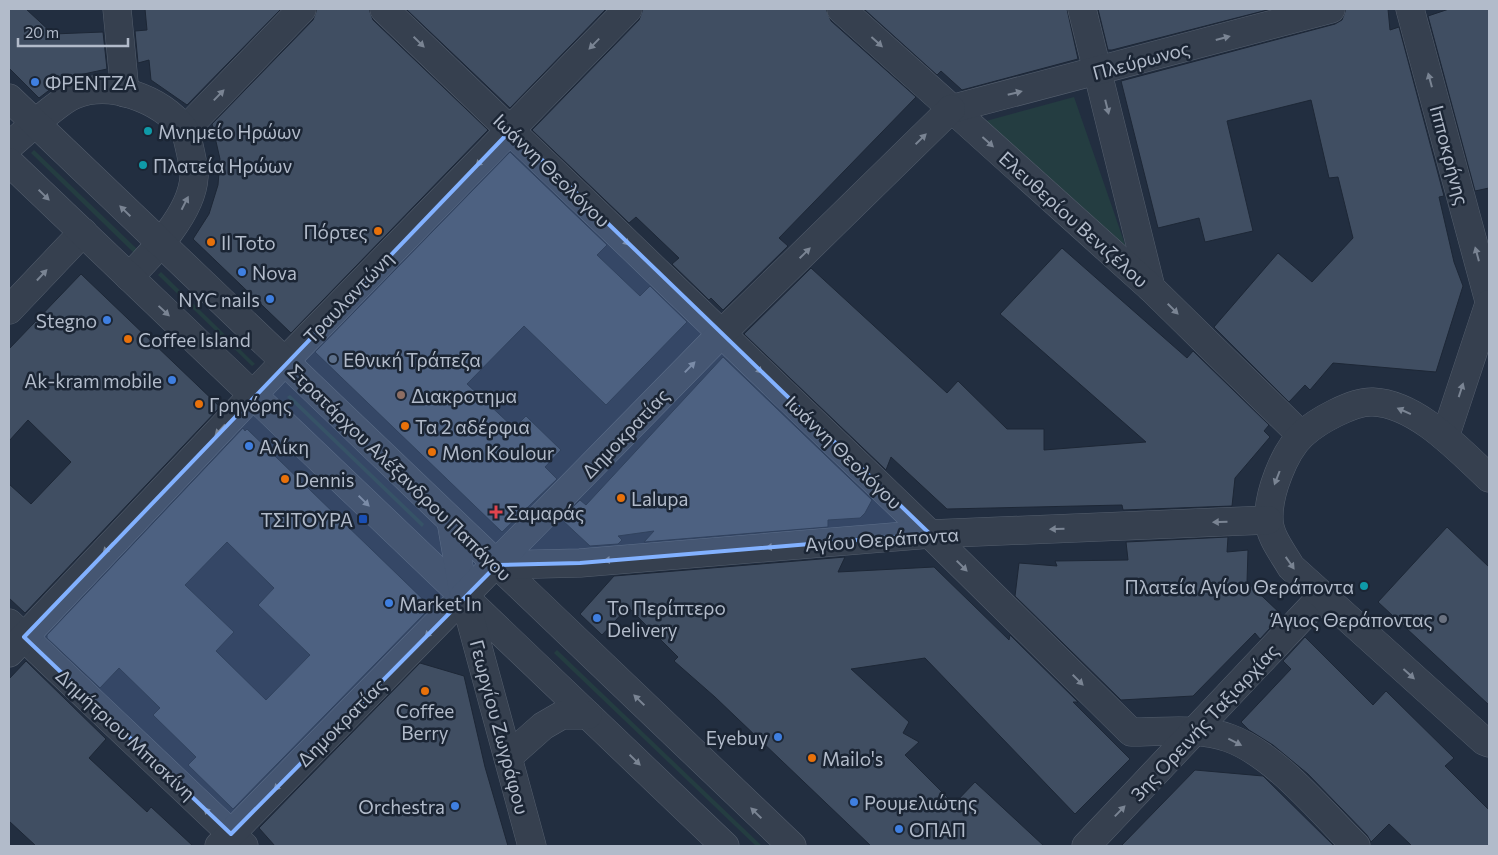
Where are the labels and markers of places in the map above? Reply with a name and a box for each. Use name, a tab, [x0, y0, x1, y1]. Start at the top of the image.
place label: ΦΡΕΝΤΖΑ	[45, 71, 137, 94]
marker: ΦΡΕΝΤΖΑ	[29, 76, 41, 88]
place label: Μνημείο Ηρώων	[158, 120, 301, 143]
marker: Μνημείο Ηρώων	[142, 125, 154, 137]
place label: Πλατεία Ηρώων	[153, 154, 292, 177]
marker: Πλατεία Ηρώων	[137, 159, 149, 171]
place label: Πόρτες	[303, 220, 368, 243]
marker: Πόρτες	[372, 225, 384, 237]
place label: Il Toto	[221, 231, 276, 254]
marker: Il Toto	[205, 236, 217, 248]
place label: Nova	[252, 261, 297, 284]
marker: Nova	[236, 266, 248, 278]
place label: NYC nails	[178, 288, 260, 311]
marker: NYC nails	[264, 293, 276, 305]
place label: Stegno	[36, 309, 97, 332]
marker: Stegno	[101, 314, 113, 326]
place label: Coffee Island	[138, 328, 251, 351]
marker: Coffee Island	[122, 333, 134, 345]
place label: Εθνική Τράπεζα	[343, 348, 481, 371]
marker: Εθνική Τράπεζα	[327, 353, 339, 365]
place label: Ak-kram mobile	[24, 369, 162, 392]
marker: Ak-kram mobile	[166, 374, 178, 386]
place label: Διακροτημα	[411, 384, 517, 407]
marker: Διακροτημα	[395, 389, 407, 401]
place label: Γρηγόρης	[209, 393, 292, 416]
marker: Γρηγόρης	[193, 398, 205, 410]
place label: Τα 2 αδέρφια	[415, 415, 530, 438]
marker: Τα 2 αδέρφια	[399, 420, 411, 432]
place label: Αλίκη	[259, 435, 309, 458]
marker: Αλίκη	[243, 440, 255, 452]
place label: Mon Koulour	[442, 441, 555, 464]
marker: Mon Koulour	[426, 446, 438, 458]
place label: Dennis	[295, 468, 354, 491]
marker: Dennis	[279, 473, 291, 485]
place label: Lalupa	[631, 487, 688, 510]
marker: Lalupa	[615, 492, 627, 504]
place label: Σαμαράς	[506, 501, 584, 524]
marker: Σαμαράς	[490, 506, 502, 518]
place label: ΤΣΙΤΟΥΡΑ	[261, 508, 353, 531]
marker: ΤΣΙΤΟΥΡΑ	[357, 513, 369, 525]
place label: Πλατεία Αγίου Θεράποντα	[1125, 575, 1354, 598]
marker: Πλατεία Αγίου Θεράποντα	[1358, 580, 1370, 592]
place label: Market In	[399, 592, 482, 615]
place label: Το Περίπτερο Delivery	[607, 596, 726, 641]
marker: Market In	[383, 597, 395, 609]
place label: Άγιος Θεράποντας	[1270, 608, 1433, 631]
marker: Το Περίπτερο Delivery	[591, 612, 603, 624]
marker: Άγιος Θεράποντας	[1437, 613, 1449, 625]
marker: Coffee Berry	[419, 685, 431, 697]
place label: Coffee Berry	[396, 699, 454, 744]
place label: Eyebuy	[706, 726, 768, 749]
marker: Eyebuy	[772, 731, 784, 743]
place label: Mailo's	[822, 747, 883, 770]
marker: Mailo's	[806, 752, 818, 764]
place label: Ρουμελιώτης	[864, 791, 977, 814]
place label: Orchestra	[358, 795, 445, 818]
marker: Ρουμελιώτης	[848, 796, 860, 808]
marker: Orchestra	[449, 800, 461, 812]
place label: ΟΠΑΠ	[909, 818, 966, 841]
marker: ΟΠΑΠ	[893, 823, 905, 835]

